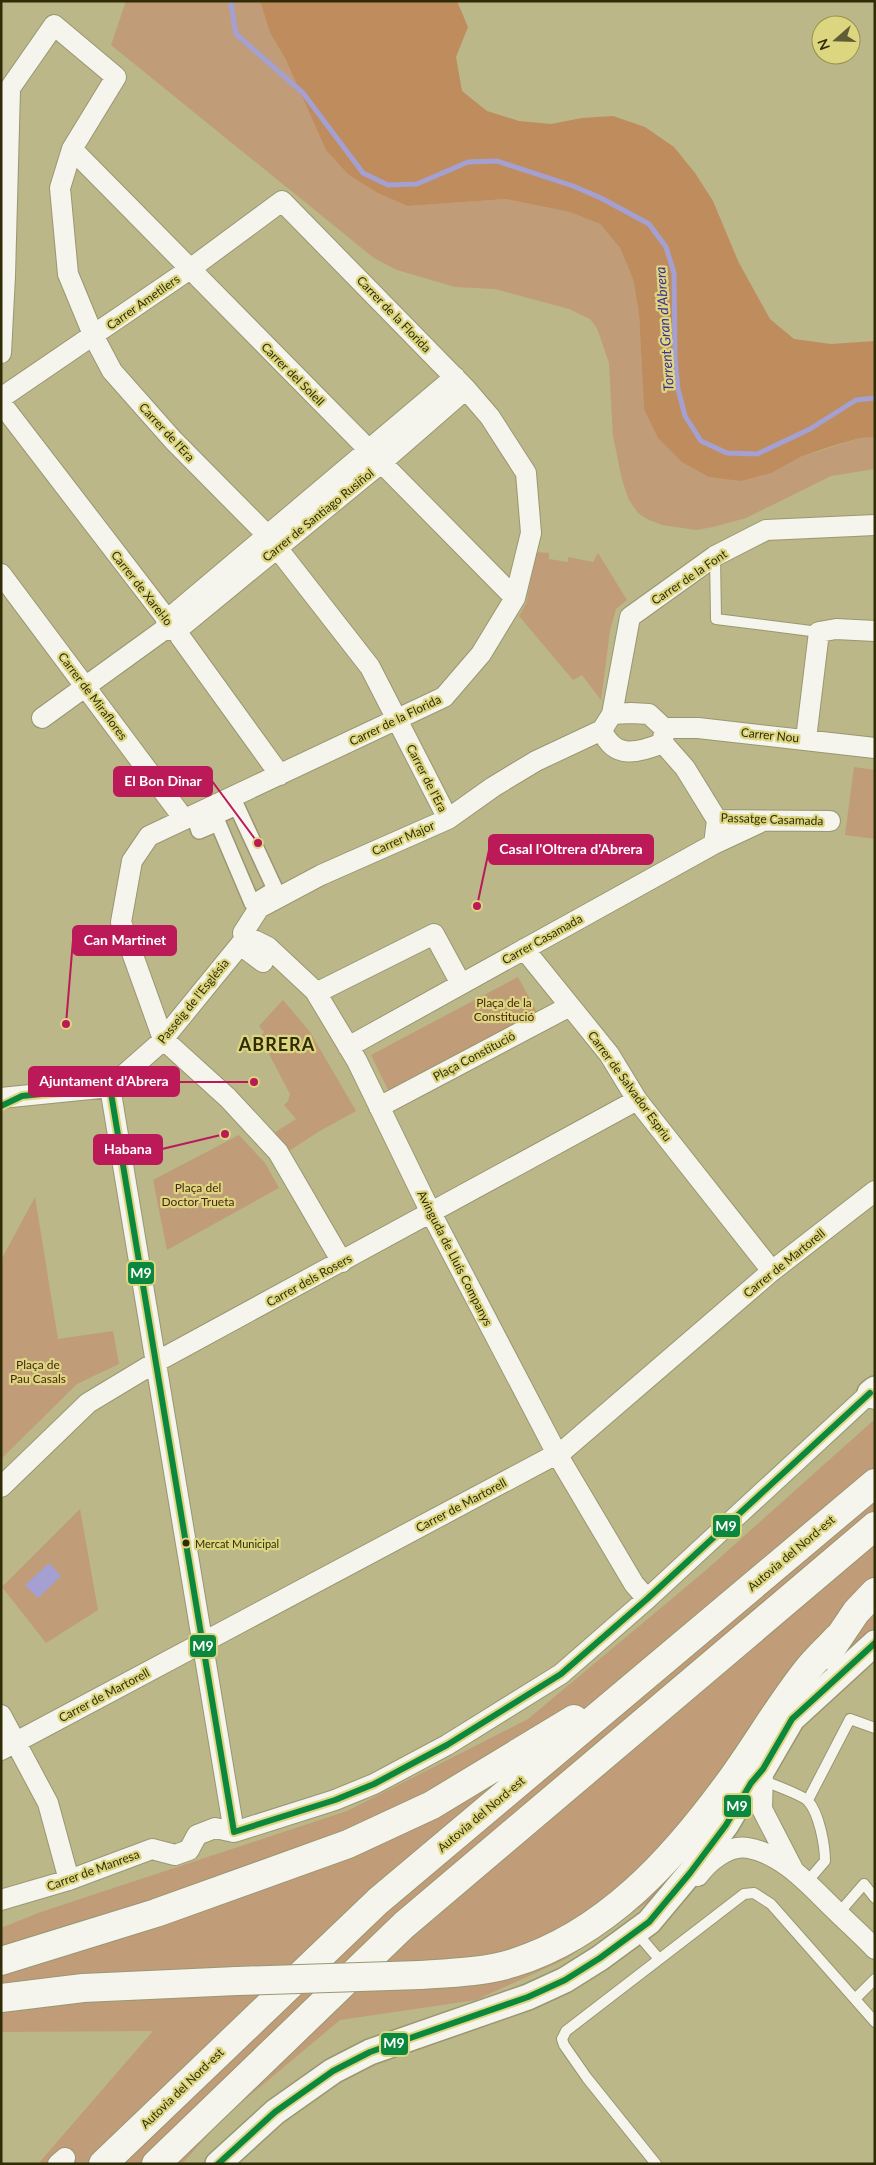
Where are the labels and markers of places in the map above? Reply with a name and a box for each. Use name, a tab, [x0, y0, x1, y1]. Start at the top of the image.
callout: El Bon Dinar	[114, 767, 212, 796]
callout: Casal l'Oltrera d'Abrera	[489, 835, 653, 864]
callout: Can Martinet	[73, 926, 176, 955]
callout: Ajuntament d'Abrera	[29, 1067, 179, 1096]
callout: Habana	[94, 1135, 162, 1164]
place label: Mercat Municipal	[195, 1537, 279, 1550]
marker: Mercat Municipal	[181, 1538, 191, 1548]

